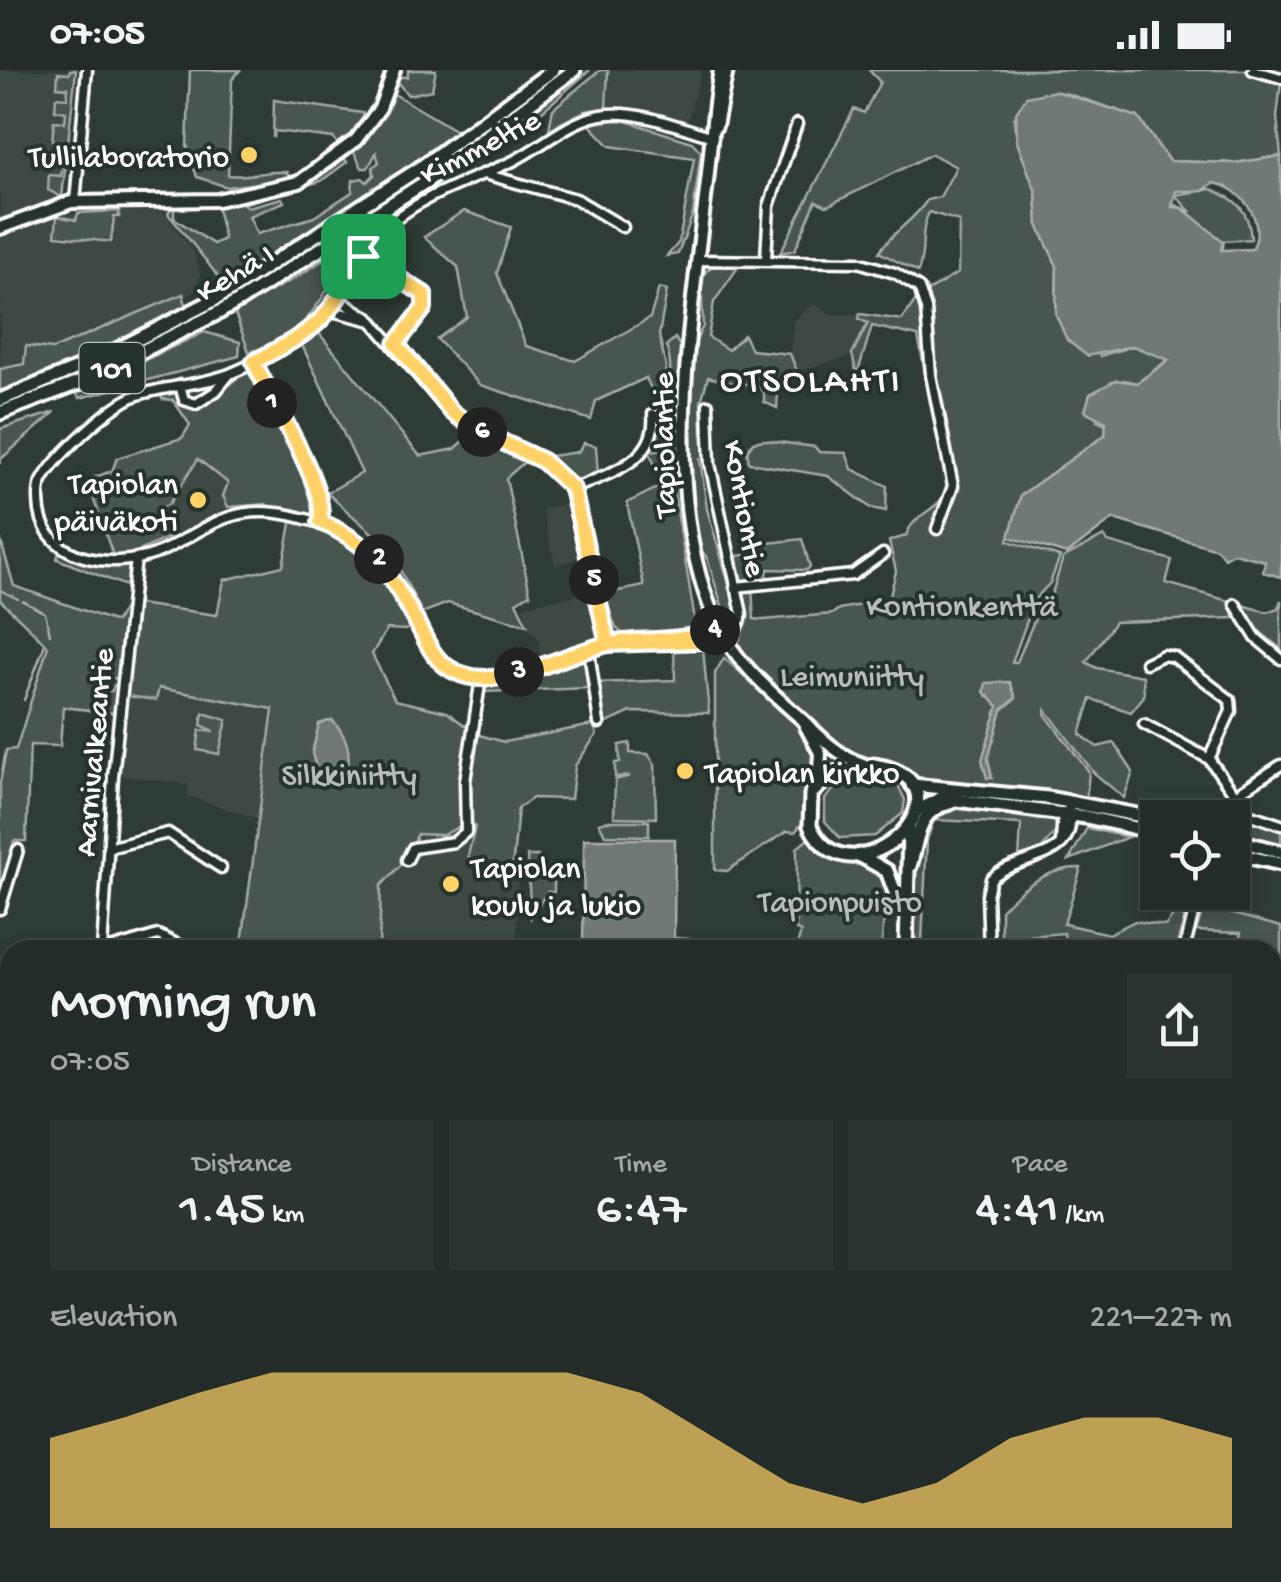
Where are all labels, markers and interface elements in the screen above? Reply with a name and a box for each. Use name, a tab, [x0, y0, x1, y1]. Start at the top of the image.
text: 07:05	[50, 13, 145, 57]
street label: Kimmeltie	[415, 103, 548, 196]
place label: Tullilaboratorio	[27, 141, 229, 179]
marker: Tullilaboratorio	[238, 144, 260, 166]
pin	[321, 214, 406, 299]
icon: arrive	[336, 229, 391, 284]
street label: Kehä I	[191, 237, 283, 313]
road number: 101	[80, 343, 144, 393]
district label: OTSOLAHTI	[720, 361, 902, 405]
street label: Tapiolantie	[647, 371, 687, 520]
pin: 1	[247, 378, 297, 428]
text: 1	[266, 386, 278, 419]
pin: 6	[457, 407, 507, 457]
text: 6	[475, 415, 489, 448]
street label: Kontiontie	[711, 438, 773, 580]
place label: Tapiolan päiväkoti	[54, 468, 178, 543]
marker: Tapiolan päiväkoti	[187, 489, 209, 511]
pin: 2	[354, 534, 404, 584]
text: 2	[372, 542, 386, 575]
pin: 5	[569, 555, 619, 605]
text: 5	[587, 563, 601, 596]
park label: Kontionkenttä	[866, 590, 1059, 628]
pin: 4	[690, 605, 740, 655]
text: 4	[708, 613, 722, 646]
street label: Aarnivalkeantie	[69, 646, 125, 858]
pin: 3	[494, 647, 544, 697]
text: 3	[512, 655, 526, 688]
park label: Leimuniitty	[780, 660, 924, 698]
place label: Tapiolan kirkko	[703, 757, 900, 795]
park label: Silkkiniitty	[281, 759, 417, 797]
marker: Tapiolan kirkko	[674, 760, 696, 782]
map controls	[1140, 800, 1250, 910]
button: locate	[1140, 800, 1250, 910]
place label: Tapiolan koulu ja lukio	[469, 852, 641, 927]
marker: Tapiolan koulu ja lukio	[440, 873, 462, 895]
park label: Tapionpuisto	[756, 886, 922, 924]
button: share	[1127, 973, 1232, 1078]
text: Morning run	[50, 974, 316, 1038]
text: 07:05	[50, 1044, 130, 1082]
text: Distance	[193, 1149, 291, 1182]
text: Time	[615, 1149, 667, 1182]
text: Pace	[1013, 1149, 1067, 1182]
text: 1.45	[180, 1182, 265, 1241]
text: 6:47	[596, 1182, 686, 1241]
text: 4:41	[976, 1182, 1059, 1241]
text: km	[265, 1199, 304, 1232]
text: /km	[1059, 1199, 1104, 1232]
text: Elevation	[50, 1300, 177, 1338]
text: 221–227 m	[1090, 1300, 1232, 1338]

